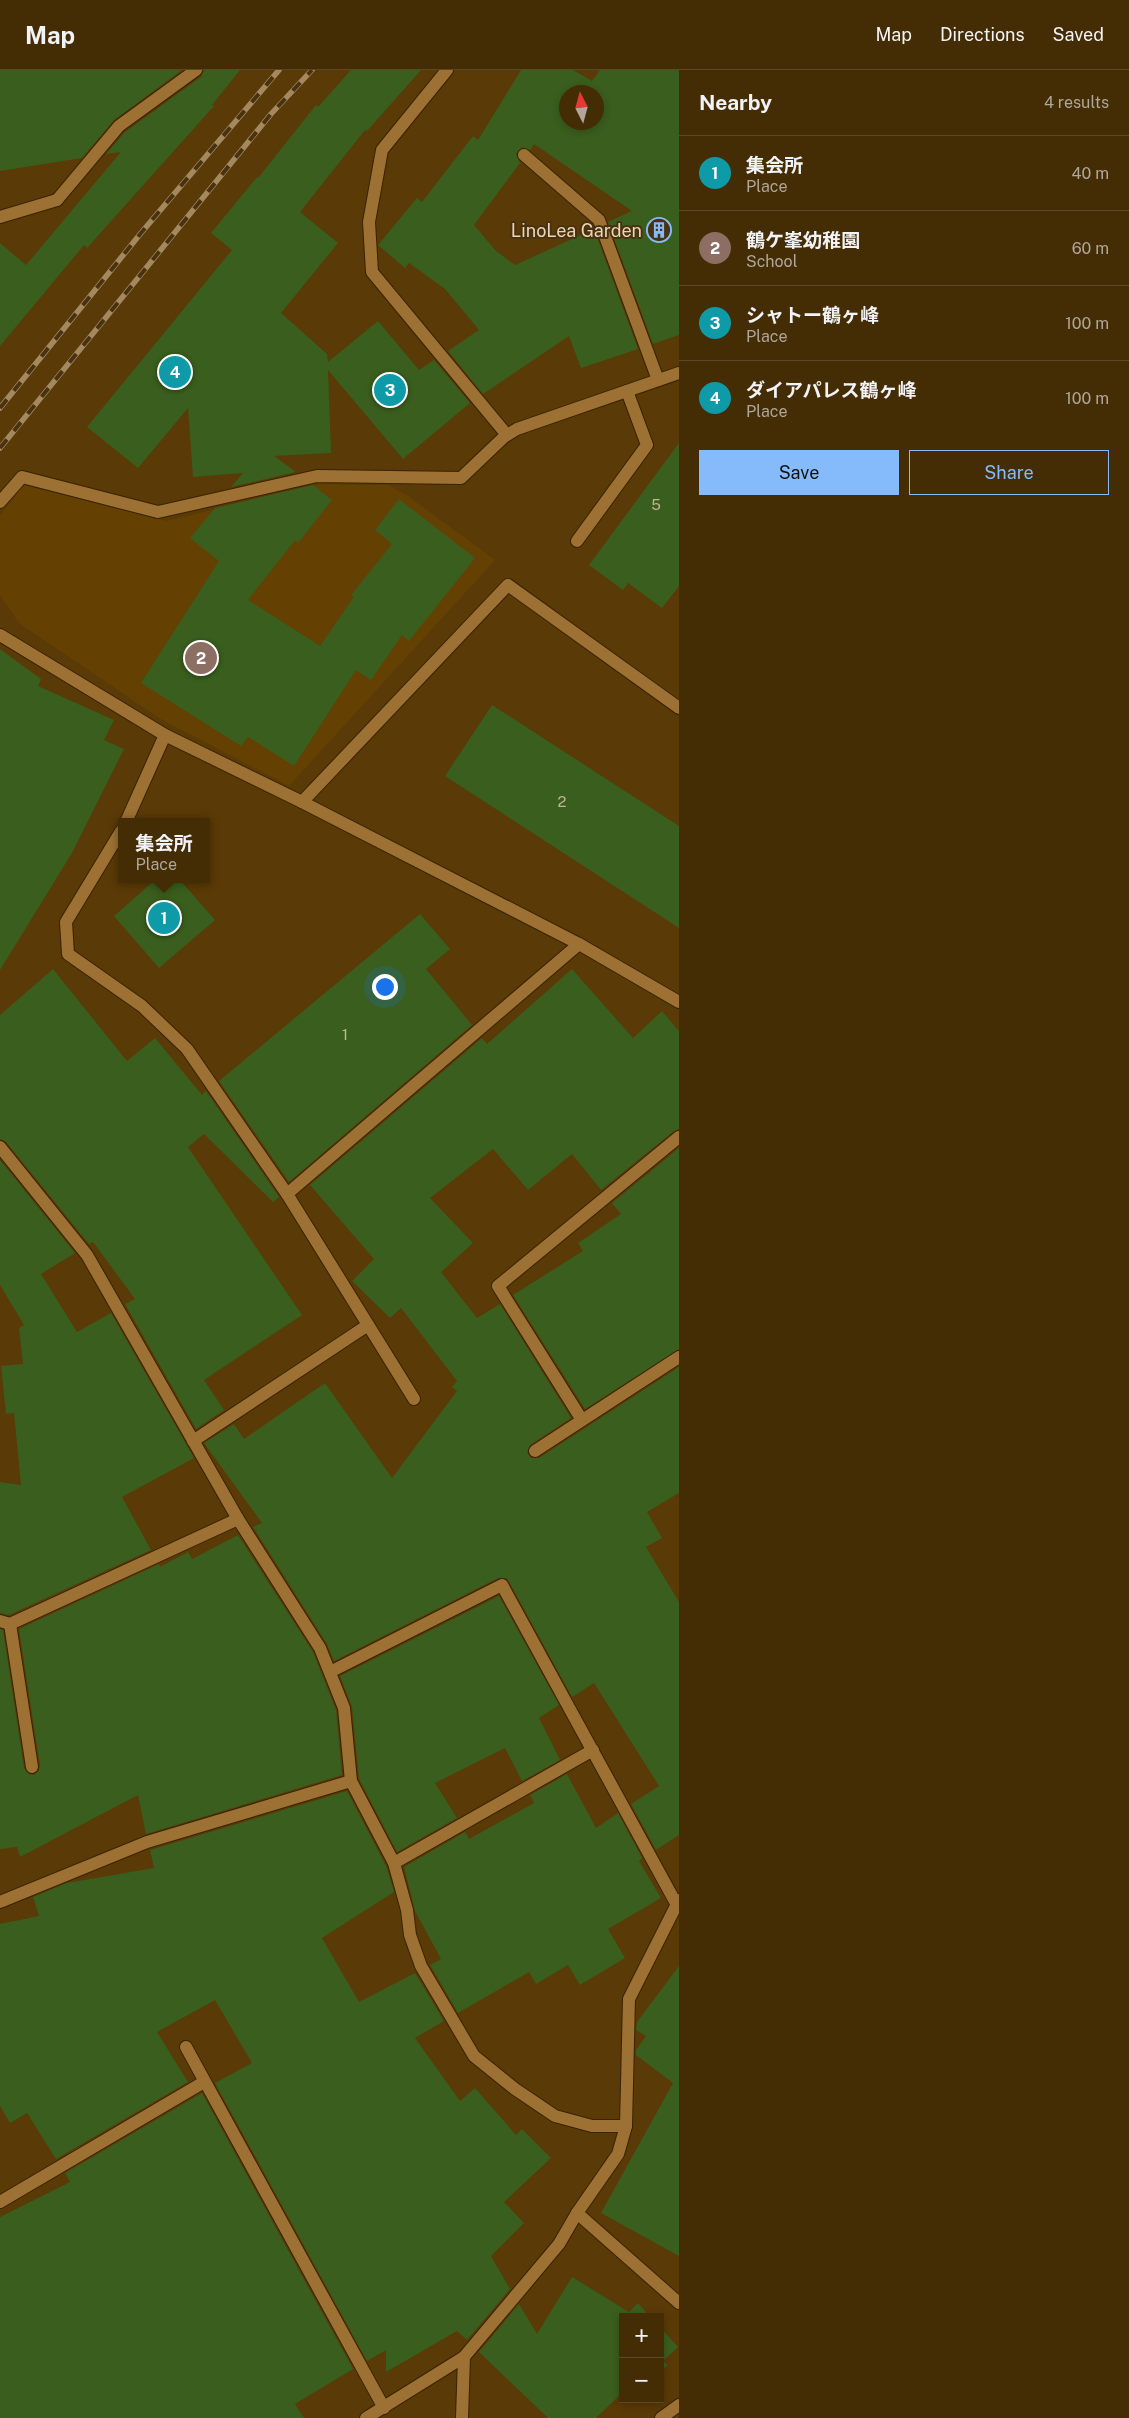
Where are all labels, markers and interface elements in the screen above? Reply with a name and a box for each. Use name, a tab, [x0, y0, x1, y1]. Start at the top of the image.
text: Map	[25, 21, 75, 49]
text: Map	[875, 24, 912, 45]
text: Directions	[940, 24, 1025, 45]
text: Saved	[1053, 24, 1104, 45]
north arrow	[559, 85, 604, 130]
text: Nearby	[699, 90, 772, 115]
text: 4 results	[1044, 93, 1109, 112]
text: 集会所	[746, 154, 803, 176]
text: 1	[712, 164, 718, 183]
text: 40 m	[1071, 164, 1109, 183]
text: Place	[746, 177, 788, 196]
building icon: LinoLea Garden	[646, 217, 672, 243]
place label: LinoLea Garden	[511, 220, 642, 241]
text: 鶴ケ峯幼稚園	[746, 229, 860, 251]
text: 2	[710, 239, 720, 258]
text: 60 m	[1072, 239, 1109, 258]
text: School	[746, 252, 797, 271]
text: シャトー鶴ヶ峰	[746, 304, 879, 326]
text: 3	[710, 314, 720, 333]
text: 100 m	[1065, 314, 1109, 333]
text: Place	[746, 327, 788, 346]
pin: 4	[159, 353, 191, 391]
pin: 3	[374, 371, 406, 409]
text: ダイアパレス鶴ヶ峰	[746, 379, 917, 401]
text: 4	[710, 389, 720, 408]
text: 100 m	[1065, 389, 1109, 408]
text: Place	[746, 402, 788, 421]
button: Save	[699, 450, 899, 495]
button: Share	[909, 450, 1109, 495]
house number: 5	[651, 496, 661, 513]
pin: 2	[185, 639, 217, 677]
house number: 2	[558, 793, 567, 810]
popup	[118, 818, 210, 883]
text: 集会所	[135, 832, 193, 854]
text: Place	[135, 855, 177, 874]
pin: 1	[148, 899, 180, 937]
your location	[372, 974, 398, 1000]
house number: 1	[342, 1026, 348, 1043]
map controls	[619, 2313, 664, 2403]
button: +	[619, 2313, 664, 2358]
button: −	[619, 2358, 664, 2403]

